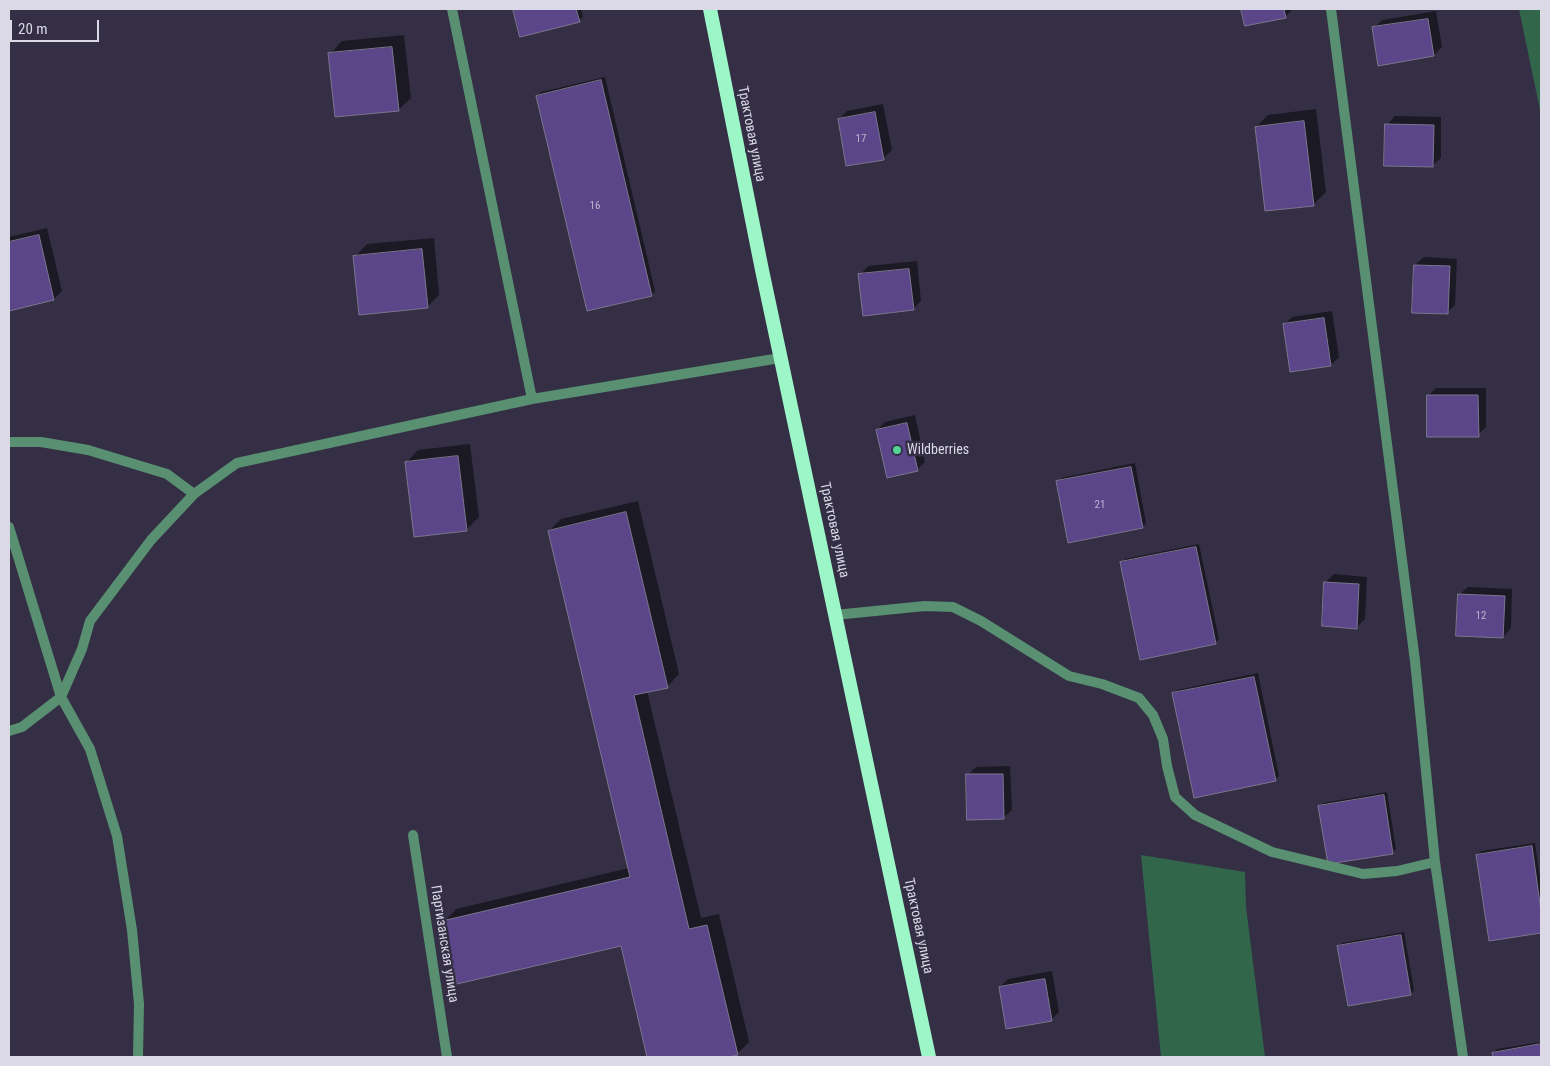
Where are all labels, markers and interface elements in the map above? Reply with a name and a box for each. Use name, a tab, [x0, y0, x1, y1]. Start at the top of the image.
scale bar	[12, 10, 101, 42]
text: 20 m	[18, 20, 48, 38]
street label: Трактовая улица	[733, 85, 769, 183]
house number: 17	[856, 132, 866, 146]
house number: 16	[590, 199, 600, 213]
place label: Wildberries	[907, 442, 969, 458]
marker: Wildberries	[891, 444, 903, 456]
street label: Трактовая улица	[816, 481, 852, 579]
house number: 21	[1095, 498, 1105, 512]
house number: 12	[1476, 609, 1486, 623]
street label: Трактовая улица	[900, 877, 936, 975]
street label: Партизанская улица	[426, 884, 462, 1004]

